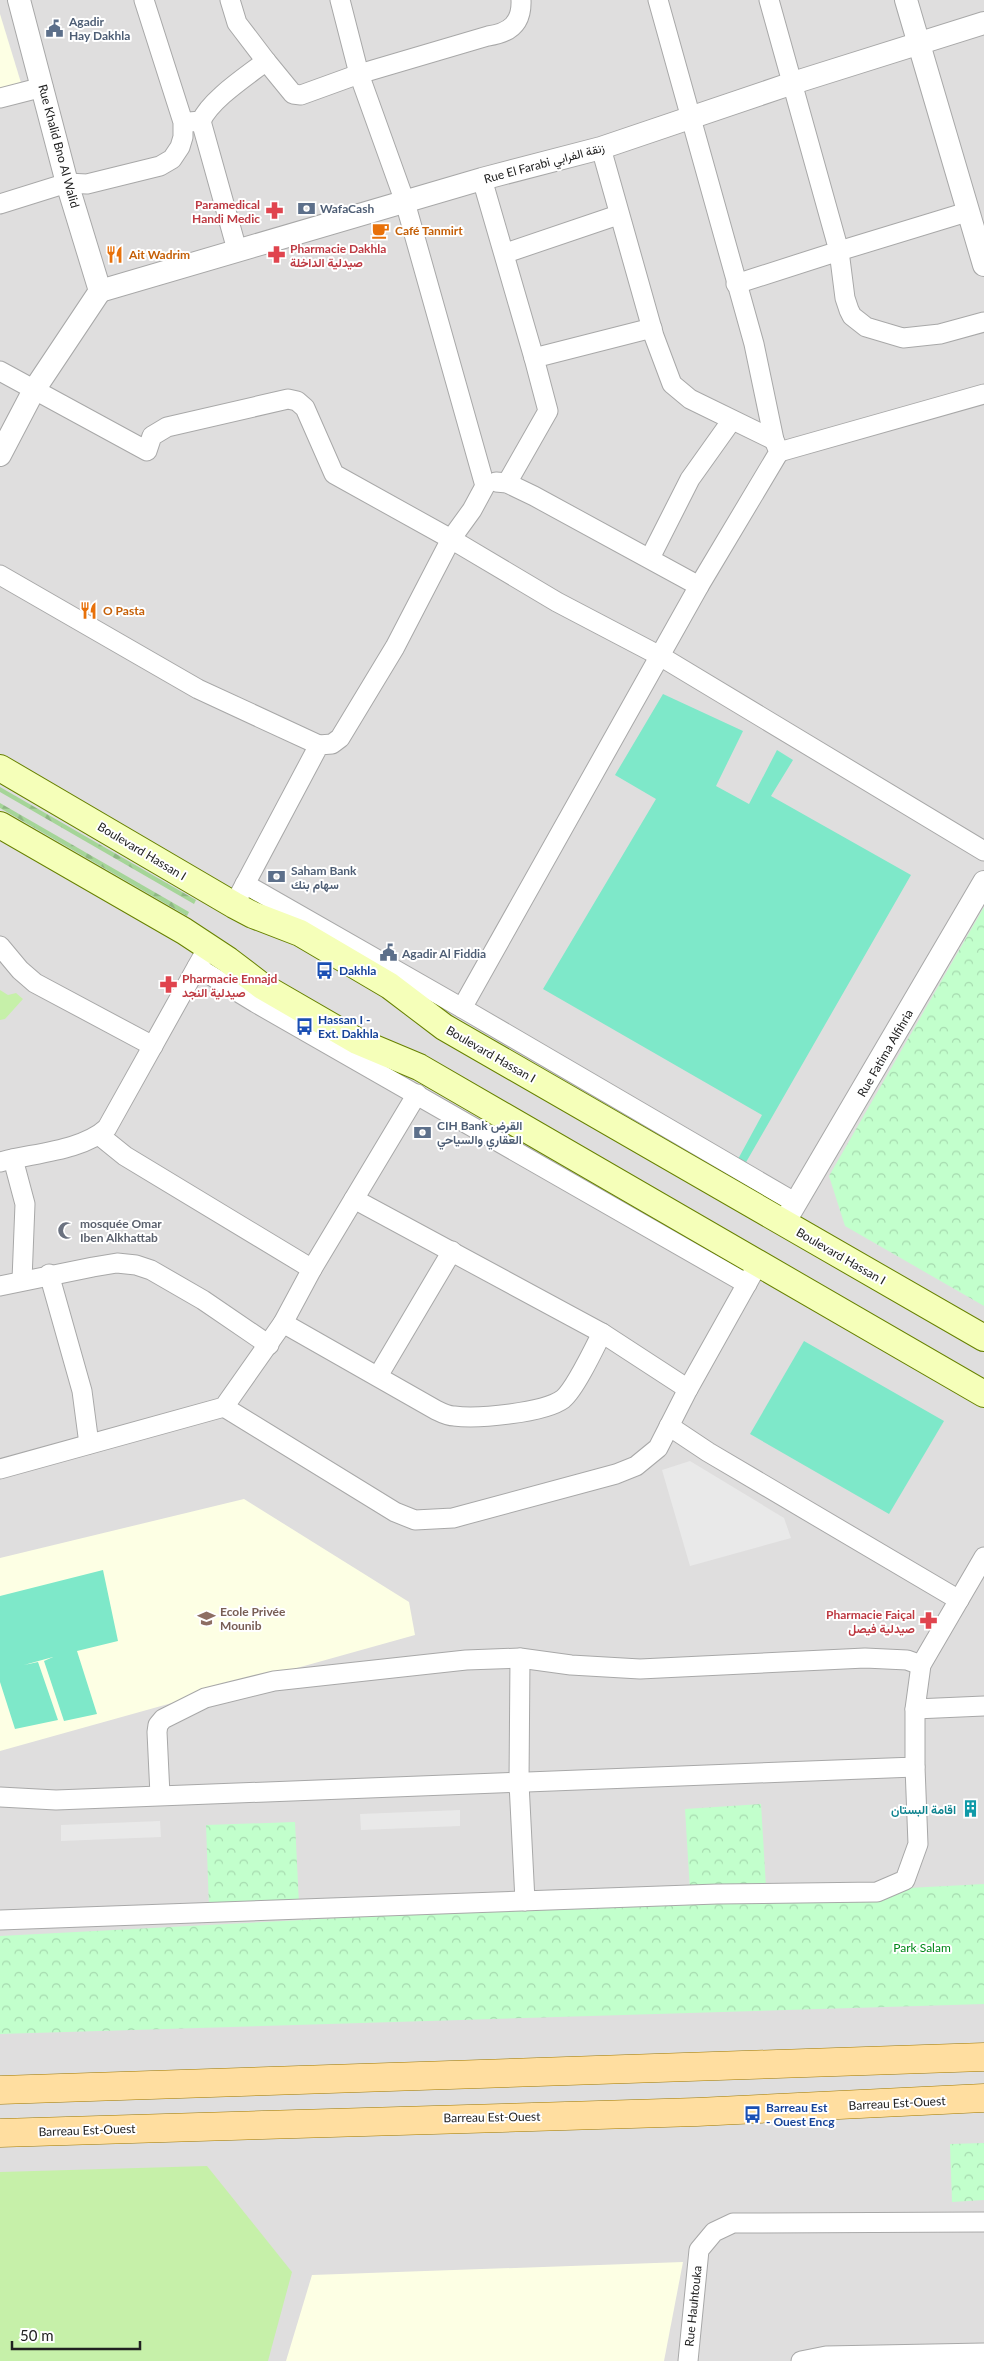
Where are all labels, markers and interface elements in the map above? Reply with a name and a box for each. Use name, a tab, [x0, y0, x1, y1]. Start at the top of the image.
place label: Agadir Hay Dakhla	[68, 14, 130, 43]
public building icon: Agadir Hay Dakhla	[45, 18, 65, 38]
street label: Rue Khalid Bno Al Walid	[35, 83, 83, 209]
street label: Rue El Farabi زنقة الفرابي	[482, 140, 607, 189]
place label: Paramedical Handi Medic	[192, 197, 260, 226]
bank icon: WafaCash	[296, 198, 316, 218]
pharmacy icon: Paramedical Handi Medic	[264, 201, 284, 221]
place label: WafaCash	[320, 201, 374, 216]
cafe icon: Café Tanmirt	[371, 220, 391, 240]
place label: Café Tanmirt	[395, 223, 463, 238]
place label: Pharmacie Dakhla صيدلية الداخلة	[290, 241, 386, 270]
restaurant icon: Ait Wadrim	[105, 244, 125, 264]
pharmacy icon: Pharmacie Dakhla صيدلية الداخلة	[266, 245, 286, 265]
place label: Ait Wadrim	[128, 247, 190, 262]
restaurant icon: O Pasta	[79, 600, 99, 620]
place label: O Pasta	[103, 603, 145, 618]
street label: Boulevard Hassan I	[95, 819, 189, 883]
place label: Saham Bank سهام بنك	[291, 863, 357, 893]
bank icon: Saham Bank سهام بنك	[267, 867, 287, 887]
public building icon: Agadir Al Fiddia	[378, 943, 398, 963]
place label: Agadir Al Fiddia	[401, 946, 486, 961]
bus stop icon: Dakhla	[315, 960, 335, 980]
place label: Dakhla	[339, 963, 376, 978]
place label: Pharmacie Ennajd صيدلية النجد	[182, 971, 277, 1000]
pharmacy icon: Pharmacie Ennajd صيدلية النجد	[158, 975, 178, 995]
street label: Rue Fatima Alfihria	[854, 1006, 916, 1100]
place label: Hassan I - Ext. Dakhla	[318, 1012, 379, 1041]
bus stop icon: Hassan I - Ext. Dakhla	[294, 1016, 314, 1036]
street label: Boulevard Hassan I	[444, 1022, 538, 1086]
place label: CIH Bank القرض العقاري والسياحي	[437, 1118, 522, 1150]
bank icon: CIH Bank القرض العقاري والسياحي	[413, 1122, 433, 1142]
place label: mosquée Omar Iben Alkhattab	[80, 1216, 162, 1245]
mosque icon: mosquée Omar Iben Alkhattab	[56, 1220, 76, 1240]
street label: Boulevard Hassan I	[794, 1224, 888, 1288]
place label: Ecole Privée Mounib	[220, 1604, 286, 1633]
place label: Pharmacie Faiçal صيدلية فيصل	[826, 1607, 915, 1636]
school or university icon: Ecole Privée Mounib	[196, 1608, 216, 1628]
pharmacy icon: Pharmacie Faiçal صيدلية فيصل	[919, 1611, 939, 1631]
building icon: اقامة البستان	[960, 1799, 980, 1819]
place label: اقامة البستان	[891, 1802, 956, 1817]
park label: Park Salam	[893, 1940, 951, 1955]
street label: Barreau Est-Ouest	[848, 2093, 947, 2113]
place label: Barreau Est - Ouest Encg	[766, 2100, 835, 2129]
bus stop icon: Barreau Est - Ouest Encg	[742, 2104, 762, 2124]
street label: Barreau Est-Ouest	[443, 2109, 541, 2125]
street label: Barreau Est-Ouest	[38, 2121, 136, 2139]
street label: Rue Hauhtouka	[681, 2265, 705, 2347]
scale bar	[12, 2318, 140, 2350]
text: 50 m	[20, 2326, 54, 2344]

